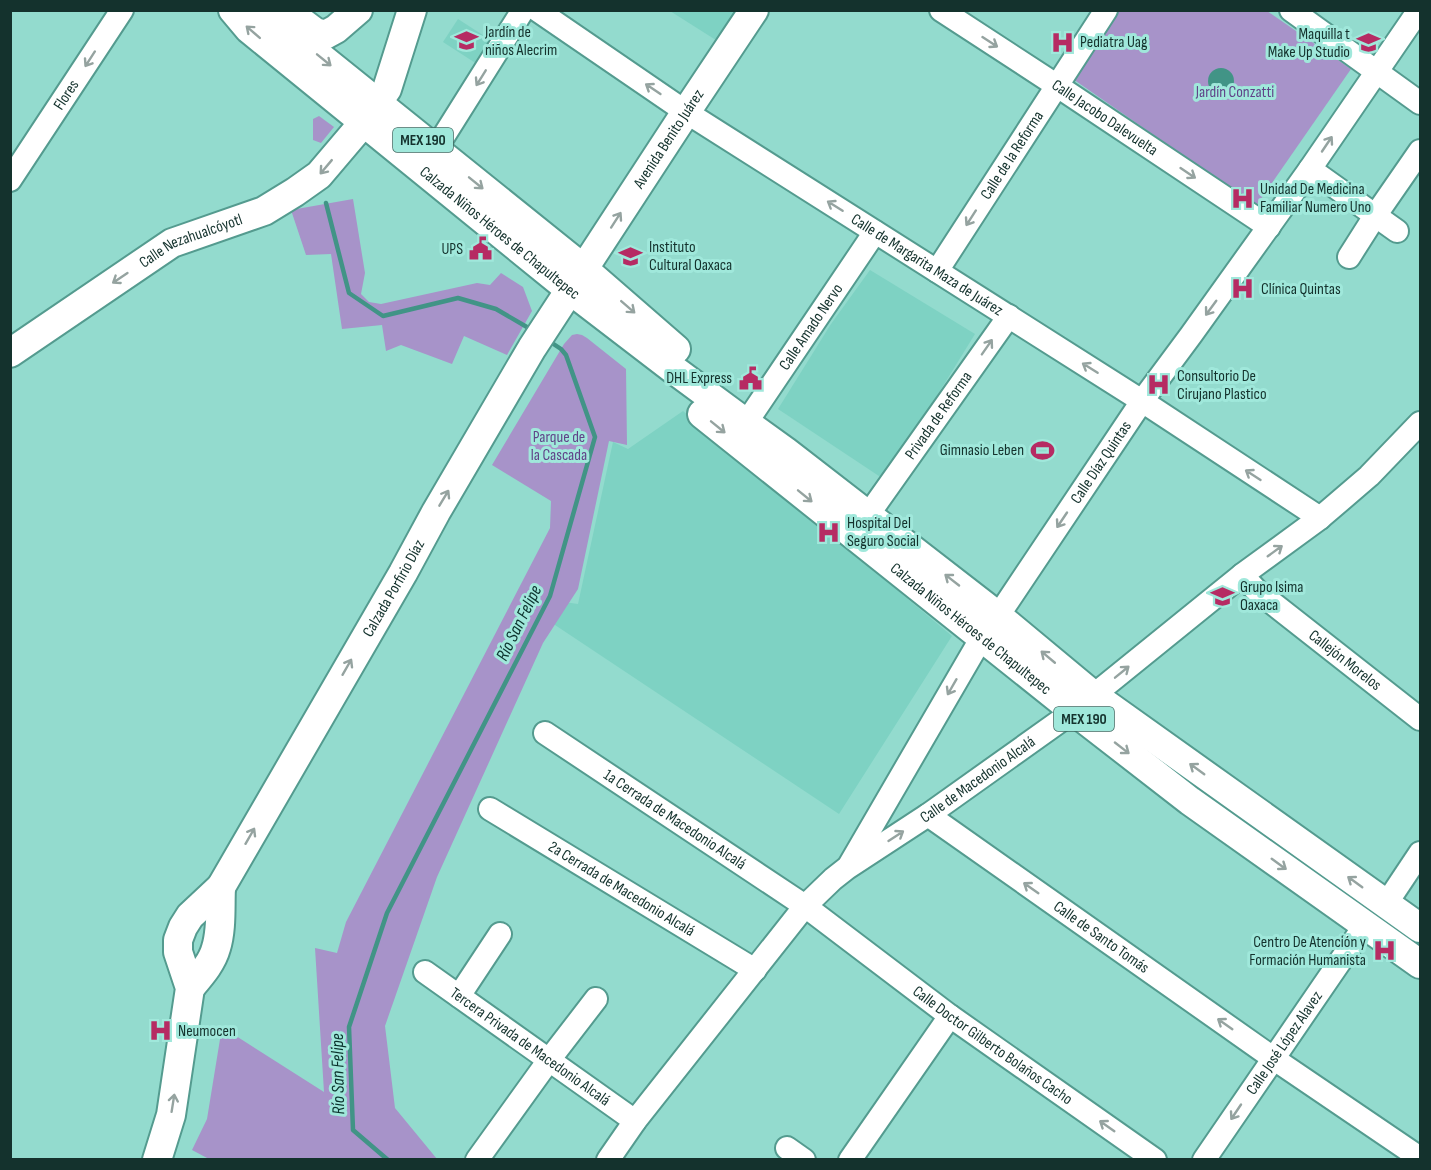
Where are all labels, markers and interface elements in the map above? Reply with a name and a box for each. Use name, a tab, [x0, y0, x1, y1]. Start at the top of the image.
place label: Jardín de niños Alecrim	[484, 23, 557, 60]
one-way arrow	[246, 25, 261, 39]
place label: Maquilla t Make Up Studio	[1268, 25, 1350, 62]
school or university icon: Jardín de niños Alecrim	[454, 28, 480, 54]
hospital icon: Pediatra Uag	[1049, 29, 1075, 55]
school or university icon: Maquilla t Make Up Studio	[1355, 30, 1381, 56]
place label: Pediatra Uag	[1080, 33, 1147, 52]
one-way arrow	[981, 37, 998, 49]
one-way arrow	[83, 51, 96, 68]
one-way arrow	[316, 54, 332, 67]
one-way arrow	[474, 69, 487, 86]
street label: Calle Jacobo Dalevuelta	[1048, 75, 1161, 160]
street label: Flores	[49, 76, 83, 114]
one-way arrow	[645, 83, 662, 95]
park label: Jardín Conzatti	[1195, 83, 1274, 102]
street label: Avenida Benito Juárez	[629, 86, 708, 193]
street label: Calle de la Reforma	[976, 107, 1048, 203]
road number: MEX 190	[393, 128, 453, 152]
one-way arrow	[1321, 137, 1333, 153]
one-way arrow	[319, 159, 333, 174]
street label: Calzada Niños Héroes de Chapultepec	[416, 162, 584, 303]
one-way arrow	[1179, 167, 1196, 179]
one-way arrow	[468, 176, 484, 189]
place label: Unidad De Medicina Familiar Numero Uno	[1260, 180, 1371, 217]
hospital icon: Unidad De Medicina Familiar Numero Uno	[1229, 185, 1255, 211]
one-way arrow	[827, 200, 844, 212]
one-way arrow	[965, 209, 977, 226]
street label: Calle Nezahualcóyotl	[136, 210, 245, 272]
street label: Calle de Margarita Maza de Juárez	[848, 210, 1007, 320]
one-way arrow	[610, 212, 622, 229]
public building icon: UPS	[468, 236, 494, 262]
place label: Instituto Cultural Oaxaca	[649, 238, 732, 275]
place label: UPS	[441, 240, 463, 259]
school or university icon: Instituto Cultural Oaxaca	[618, 243, 644, 269]
one-way arrow	[111, 272, 128, 285]
hospital icon: Clínica Quintas	[1230, 276, 1256, 302]
street label: Calle Amado Nervo	[775, 280, 847, 374]
place label: Clínica Quintas	[1261, 280, 1341, 299]
one-way arrow	[1204, 300, 1217, 316]
one-way arrow	[620, 301, 636, 314]
one-way arrow	[981, 340, 993, 356]
one-way arrow	[1082, 362, 1099, 374]
public building icon: DHL Express	[737, 365, 763, 391]
place label: Consultorio De Cirujano Plastico	[1177, 367, 1267, 404]
street label: Privada de Reforma	[901, 368, 976, 463]
place label: DHL Express	[666, 369, 732, 388]
hospital icon: Consultorio De Cirujano Plastico	[1146, 372, 1172, 398]
street label: Calle Díaz Quintas	[1067, 417, 1135, 507]
one-way arrow	[710, 421, 726, 434]
park label: Parque de la Cascada	[531, 428, 587, 465]
sports icon: Gimnasio Leben	[1029, 437, 1055, 463]
place label: Gimnasio Leben	[940, 441, 1024, 460]
one-way arrow	[1245, 468, 1262, 481]
one-way arrow	[438, 490, 450, 507]
one-way arrow	[796, 490, 812, 503]
one-way arrow	[1056, 511, 1069, 528]
place label: Hospital Del Seguro Social	[847, 514, 919, 551]
hospital icon: Hospital Del Seguro Social	[816, 519, 842, 545]
street label: Calzada Porfirio Díaz	[359, 536, 429, 640]
one-way arrow	[1266, 545, 1282, 557]
street label: Calzada Niños Héroes de Chapultepec	[886, 559, 1055, 699]
one-way arrow	[944, 573, 960, 586]
place label: Grupo Isima Oaxaca	[1240, 578, 1304, 615]
water label: Río San Felipe	[492, 582, 546, 664]
school or university icon: Grupo Isima Oaxaca	[1209, 583, 1235, 609]
street label: Callejón Morelos	[1305, 626, 1386, 695]
one-way arrow	[1040, 651, 1056, 664]
one-way arrow	[342, 659, 354, 676]
one-way arrow	[1114, 665, 1129, 679]
one-way arrow	[946, 679, 958, 696]
road number: MEX 190	[1054, 707, 1114, 731]
street label: Calle de Macedonio Alcalá	[917, 732, 1039, 827]
one-way arrow	[1114, 741, 1130, 754]
one-way arrow	[1189, 763, 1205, 775]
street label: 1a Cerrada de Macedonio Alcalá	[600, 765, 750, 874]
one-way arrow	[244, 828, 256, 845]
one-way arrow	[888, 830, 904, 842]
street label: 2a Cerrada de Macedonio Alcalá	[545, 837, 698, 941]
one-way arrow	[1270, 858, 1286, 870]
one-way arrow	[1348, 876, 1364, 888]
one-way arrow	[1023, 882, 1040, 894]
street label: Calle de Santo Tomás	[1050, 897, 1153, 977]
place label: Centro De Atención y Formación Humanista	[1249, 933, 1366, 970]
hospital icon: Centro De Atención y Formación Humanista	[1371, 938, 1397, 964]
street label: Calle Doctor Gilberto Bolaños Cacho	[909, 982, 1076, 1109]
street label: Tercera Privada de Macedonio Alcalá	[446, 983, 614, 1110]
street label: Calle José López Alavez	[1242, 987, 1327, 1098]
hospital icon: Neumocen	[147, 1018, 173, 1044]
one-way arrow	[1217, 1018, 1233, 1030]
place label: Neumocen	[178, 1022, 236, 1041]
water label: Río San Felipe	[327, 1033, 349, 1115]
one-way arrow	[167, 1094, 178, 1114]
one-way arrow	[1230, 1103, 1242, 1119]
one-way arrow	[1100, 1120, 1116, 1132]

